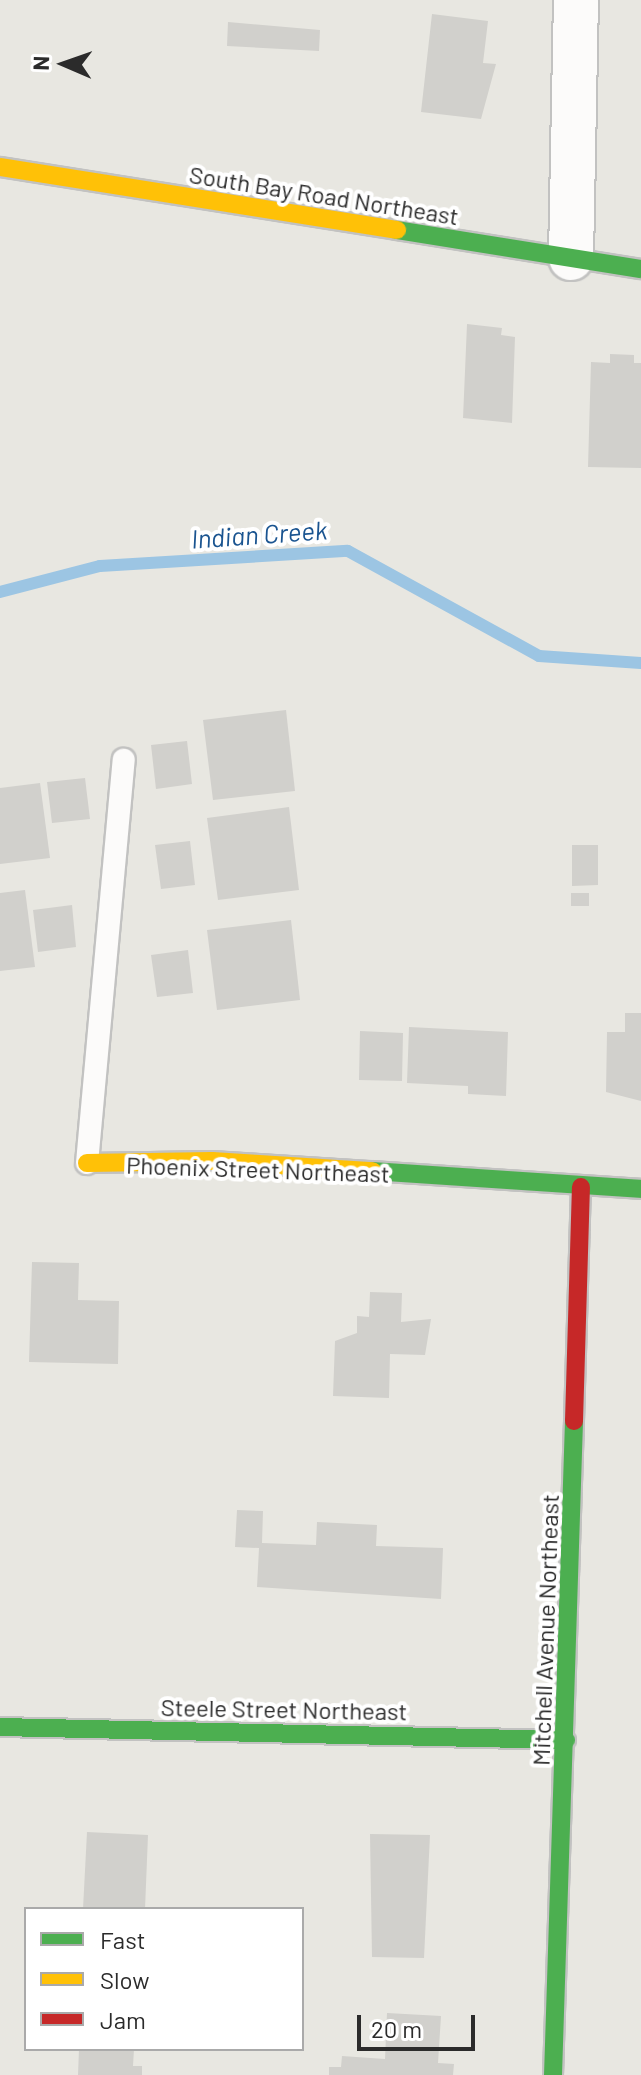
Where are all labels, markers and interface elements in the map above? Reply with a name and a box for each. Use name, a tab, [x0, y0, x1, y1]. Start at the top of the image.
north arrow	[24, 24, 104, 104]
text: N	[27, 55, 53, 71]
street label: South Bay Road Northeast	[187, 159, 461, 231]
water label: Indian Creek	[190, 514, 328, 554]
street label: Phoenix Street Northeast	[126, 1150, 390, 1188]
street label: Mitchell Avenue Northeast	[526, 1494, 564, 1766]
street label: Steele Street Northeast	[161, 1692, 407, 1726]
legend	[24, 1907, 304, 2051]
text: Fast	[100, 1925, 145, 1954]
text: Slow	[100, 1965, 149, 1994]
scale bar	[361, 1999, 479, 2049]
text: Jam	[100, 2005, 146, 2034]
text: 20 m	[371, 2014, 422, 2043]

